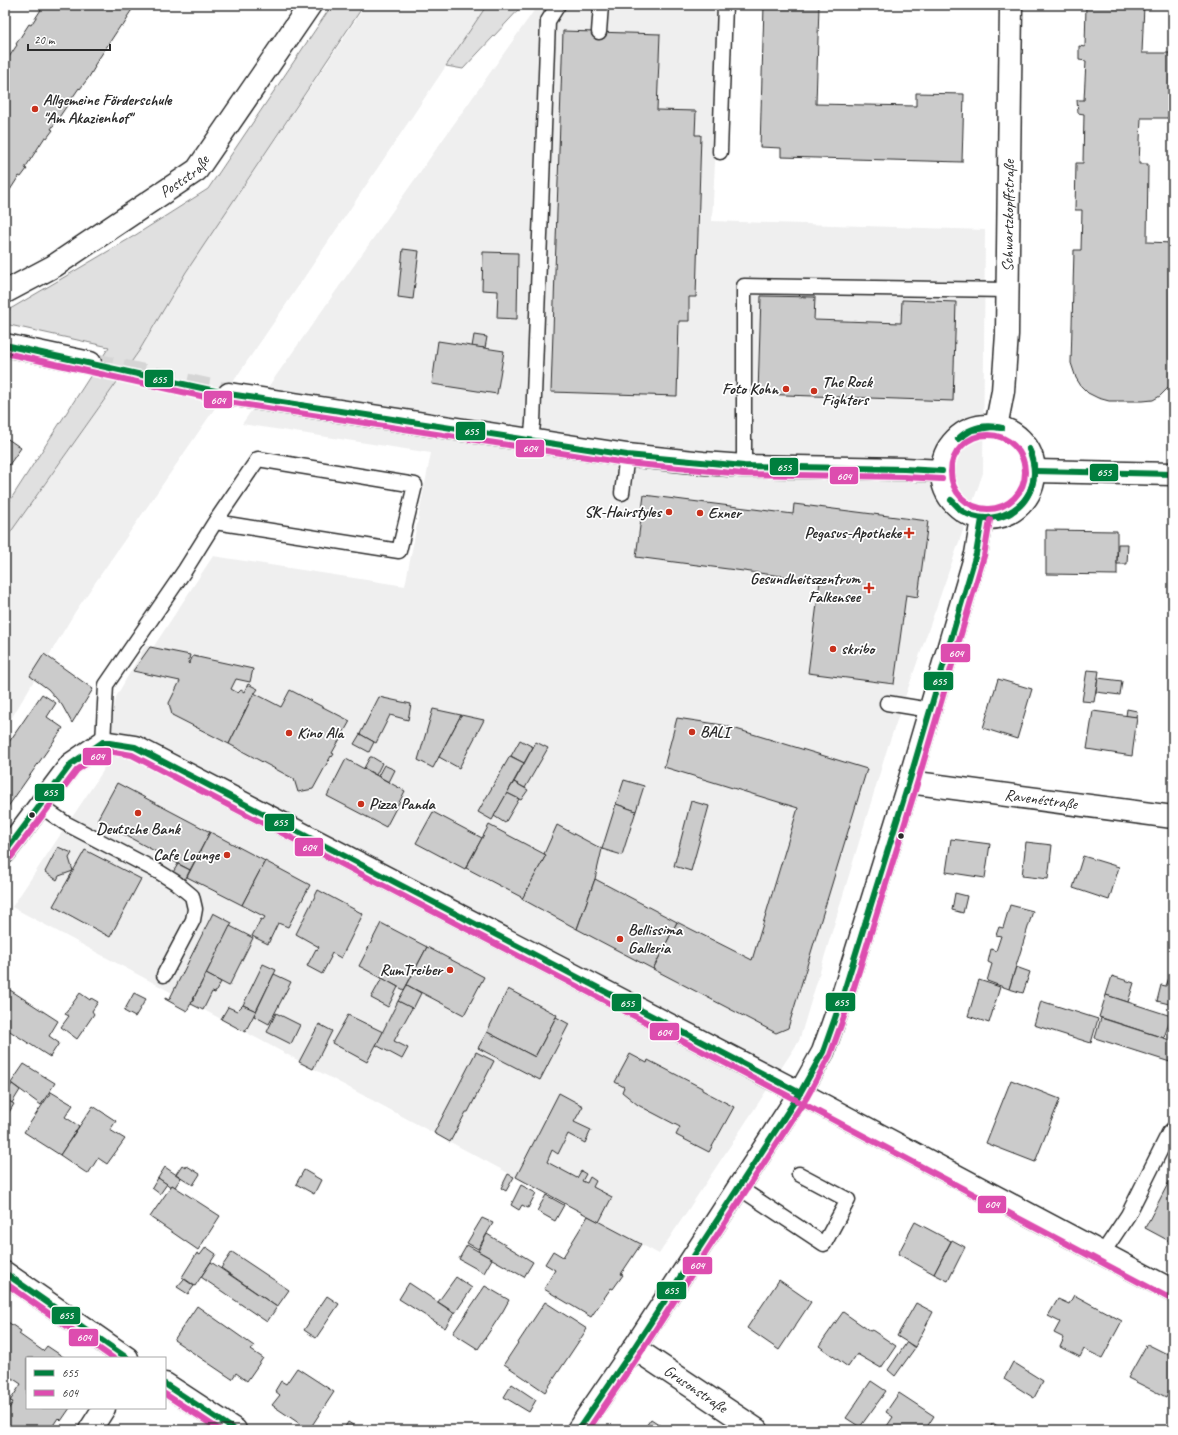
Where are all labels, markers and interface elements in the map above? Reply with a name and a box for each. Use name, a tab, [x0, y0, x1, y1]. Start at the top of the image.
scale bar	[28, 26, 110, 52]
text: 20 m	[34, 32, 56, 48]
place label: Allgemeine Förderschule "Am Akazienhof"	[43, 90, 173, 128]
marker: Allgemeine Förderschule "Am Akazienhof"	[30, 104, 40, 114]
street label: Poststraße	[156, 150, 215, 202]
street label: Schwartzkopffstraße	[998, 158, 1019, 272]
line badge: 655	[144, 369, 174, 388]
text: 655	[152, 372, 168, 386]
place label: The Rock Fighters	[822, 372, 874, 410]
place label: Foto Kohn	[722, 379, 780, 399]
marker: Foto Kohn	[781, 384, 791, 394]
marker: The Rock Fighters	[809, 386, 819, 396]
line badge: 604	[203, 390, 233, 409]
text: 604	[210, 393, 228, 407]
line badge: 655	[455, 421, 486, 441]
text: 655	[464, 424, 480, 438]
line badge: 604	[515, 439, 545, 458]
text: 604	[522, 441, 540, 455]
line badge: 655	[769, 457, 799, 476]
text: 655	[777, 460, 793, 474]
line badge: 655	[1089, 463, 1119, 482]
text: 655	[1097, 465, 1113, 479]
line badge: 604	[829, 466, 859, 485]
text: 604	[836, 469, 854, 483]
place label: SK-Hairstyles	[584, 502, 662, 522]
place label: Exner	[708, 503, 743, 523]
marker: SK-Hairstyles	[664, 507, 674, 517]
marker: Exner	[695, 508, 705, 518]
place label: Pegasus-Apotheke	[804, 523, 903, 543]
marker: Pegasus-Apotheke	[904, 528, 914, 538]
place label: Gesundheitszentrum Falkensee	[750, 569, 862, 607]
marker: Gesundheitszentrum Falkensee	[863, 582, 875, 594]
place label: skribo	[841, 639, 877, 659]
line badge: 604	[940, 643, 971, 663]
marker: skribo	[828, 644, 838, 654]
text: 604	[948, 646, 966, 660]
line badge: 655	[923, 671, 954, 691]
text: 655	[932, 674, 948, 688]
place label: BALI	[700, 722, 733, 742]
place label: Kino Ala	[297, 723, 344, 743]
marker: BALI	[687, 727, 697, 737]
marker: Kino Ala	[284, 728, 294, 738]
line badge: 604	[82, 747, 112, 766]
text: 604	[89, 749, 107, 763]
line badge: 655	[34, 783, 65, 802]
text: 655	[43, 785, 59, 799]
street label: Ravenéstraße	[1003, 785, 1080, 814]
place label: Pizza Panda	[369, 794, 437, 814]
marker: Pizza Panda	[356, 799, 366, 809]
marker: Deutsche Bank	[133, 808, 143, 818]
unlabelled marker	[27, 810, 37, 820]
line badge: 655	[264, 813, 295, 832]
text: 655	[273, 815, 289, 829]
place label: Deutsche Bank	[96, 819, 182, 839]
unlabelled marker	[896, 831, 906, 841]
line badge: 604	[294, 837, 324, 857]
text: 604	[301, 840, 319, 854]
place label: Cafe Lounge	[153, 845, 221, 865]
marker: Cafe Lounge	[222, 850, 232, 860]
place label: Bellissima Galleria	[628, 920, 684, 958]
marker: Bellissima Galleria	[615, 934, 625, 944]
place label: RumTreiber	[380, 960, 444, 980]
marker: RumTreiber	[445, 965, 455, 975]
line badge: 655	[825, 992, 856, 1012]
line badge: 655	[611, 993, 642, 1012]
text: 655	[834, 995, 850, 1009]
text: 655	[620, 996, 636, 1010]
line badge: 604	[649, 1022, 680, 1041]
text: 604	[656, 1025, 674, 1039]
line badge: 604	[977, 1195, 1007, 1214]
text: 604	[984, 1197, 1002, 1211]
line badge: 604	[682, 1256, 713, 1275]
text: 604	[689, 1258, 707, 1272]
line badge: 655	[656, 1281, 687, 1300]
text: 655	[664, 1283, 680, 1297]
line badge: 655	[51, 1306, 81, 1325]
text: 655	[59, 1308, 75, 1322]
line badge: 604	[68, 1328, 99, 1347]
text: 604	[76, 1330, 94, 1344]
legend	[26, 1357, 166, 1409]
street label: Grusonstraße	[660, 1361, 733, 1418]
text: 655	[62, 1365, 79, 1381]
text: 604	[62, 1385, 80, 1401]

